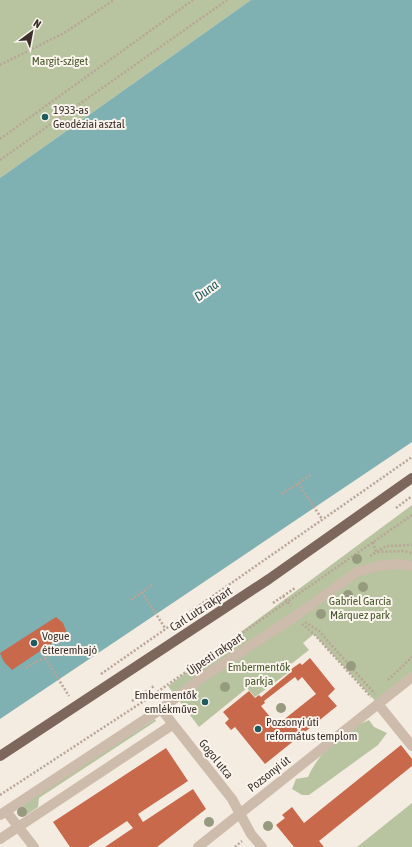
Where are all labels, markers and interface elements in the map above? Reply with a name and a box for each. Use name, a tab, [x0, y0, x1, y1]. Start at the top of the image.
north arrow	[12, 12, 52, 52]
text: N	[31, 17, 43, 30]
park label: Margit-sziget	[32, 54, 89, 68]
place label: 1933-as Geodéziai asztal	[53, 103, 126, 131]
marker: 1933-as Geodéziai asztal	[40, 112, 50, 122]
water label: Duna	[191, 277, 221, 304]
street label: Carl Lutz rakpart	[167, 583, 235, 634]
park label: Gabriel García Márquez park	[329, 594, 391, 622]
place label: Vogue étteremhajó	[42, 629, 97, 657]
street label: Újpesti rakpart	[184, 630, 246, 678]
marker: Vogue étteremhajó	[29, 638, 39, 648]
park label: Embermentők parkja	[228, 660, 291, 688]
place label: Embermentők emlékműve	[134, 688, 198, 716]
marker: Embermentők emlékműve	[200, 697, 210, 707]
place label: Pozsonyi úti református templom	[266, 715, 357, 743]
marker: Pozsonyi úti református templom	[253, 724, 263, 734]
street label: Gogol utca	[196, 737, 236, 781]
street label: Pozsonyi út	[245, 753, 293, 795]

